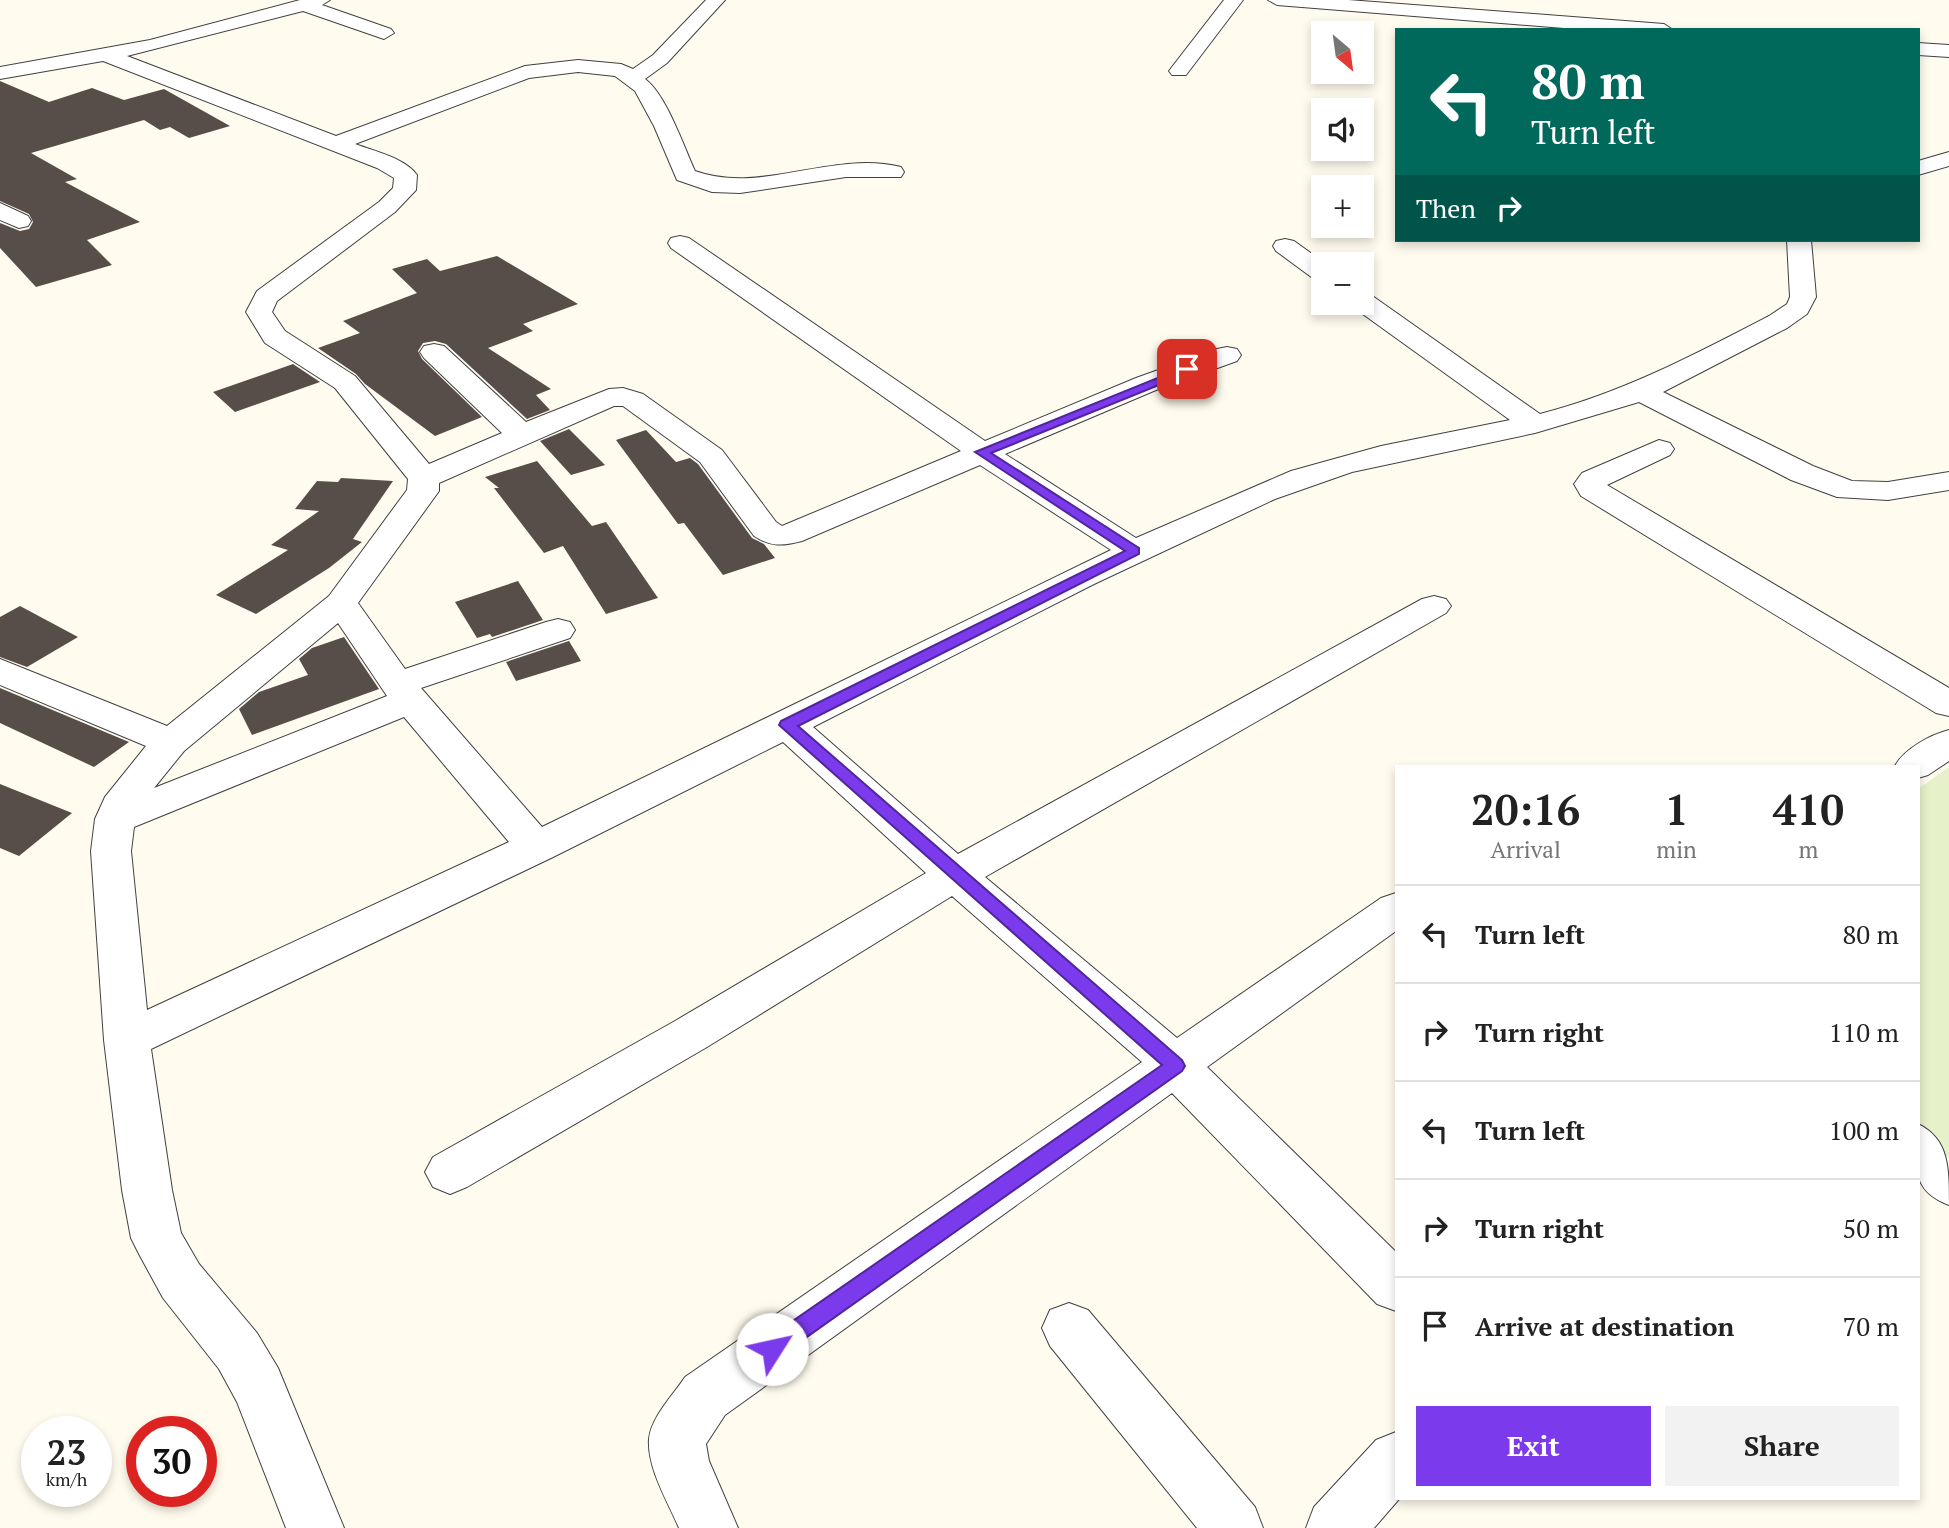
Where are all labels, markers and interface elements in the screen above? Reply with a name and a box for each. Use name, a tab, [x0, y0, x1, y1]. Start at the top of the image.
north arrow	[1311, 21, 1374, 84]
map controls	[1311, 21, 1374, 315]
text: 80 m	[1531, 48, 1645, 113]
icon: left	[1416, 56, 1507, 147]
button: sound	[1311, 98, 1374, 161]
text: Turn left	[1531, 111, 1655, 153]
button: +	[1311, 175, 1374, 238]
icon: right	[1490, 189, 1528, 227]
text: Then	[1416, 191, 1476, 225]
button: −	[1311, 252, 1374, 315]
pin	[1157, 339, 1217, 399]
icon: arrive	[1168, 350, 1206, 388]
text: 20:16	[1471, 781, 1580, 837]
text: 1	[1665, 781, 1688, 837]
text: 410	[1773, 781, 1844, 837]
text: Arrival	[1490, 834, 1561, 865]
text: min	[1656, 834, 1697, 865]
text: m	[1798, 834, 1818, 865]
icon: left	[1416, 915, 1454, 953]
text: Turn left	[1475, 917, 1585, 951]
text: 80 m	[1843, 917, 1899, 951]
icon: right	[1416, 1013, 1454, 1051]
text: Turn right	[1475, 1015, 1604, 1049]
text: 110 m	[1829, 1015, 1899, 1049]
icon: left	[1416, 1111, 1454, 1149]
text: Turn left	[1475, 1113, 1585, 1147]
text: 100 m	[1829, 1113, 1899, 1147]
icon: right	[1416, 1209, 1454, 1247]
text: Turn right	[1475, 1211, 1604, 1245]
text: 50 m	[1843, 1211, 1899, 1245]
icon: arrive	[1416, 1307, 1454, 1345]
text: Arrive at destination	[1475, 1309, 1734, 1343]
text: 70 m	[1843, 1309, 1899, 1343]
position arrow	[735, 1312, 809, 1386]
button: Exit	[1416, 1406, 1651, 1486]
button: Share	[1665, 1406, 1899, 1486]
speed limit sign: 30	[126, 1416, 217, 1507]
text: 23	[47, 1429, 86, 1475]
text: km/h	[46, 1467, 87, 1491]

